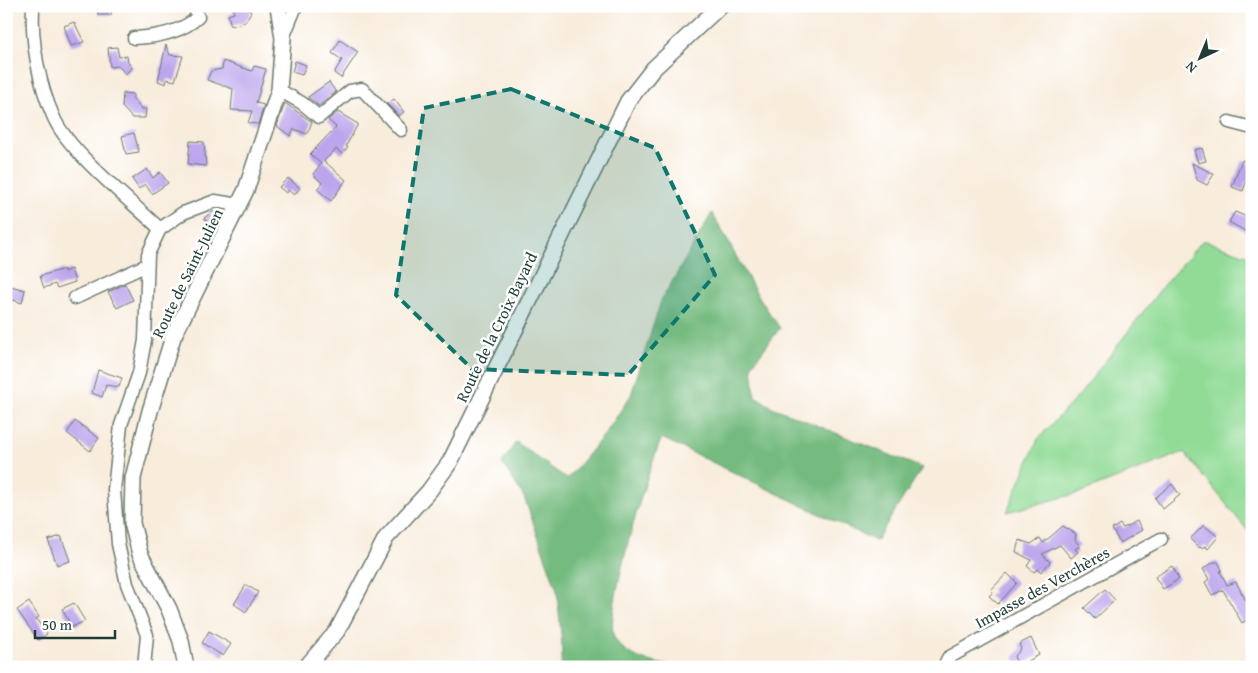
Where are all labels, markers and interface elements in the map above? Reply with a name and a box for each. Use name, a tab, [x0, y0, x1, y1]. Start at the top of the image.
north arrow	[1176, 32, 1226, 82]
text: N	[1180, 56, 1201, 78]
street label: Route de Saint-Julien	[145, 204, 229, 342]
street label: Route de la Croix Bayard	[449, 248, 543, 406]
street label: Impasse des Verchères	[970, 540, 1114, 634]
scale bar	[35, 608, 115, 640]
text: 50 m	[42, 614, 73, 635]

